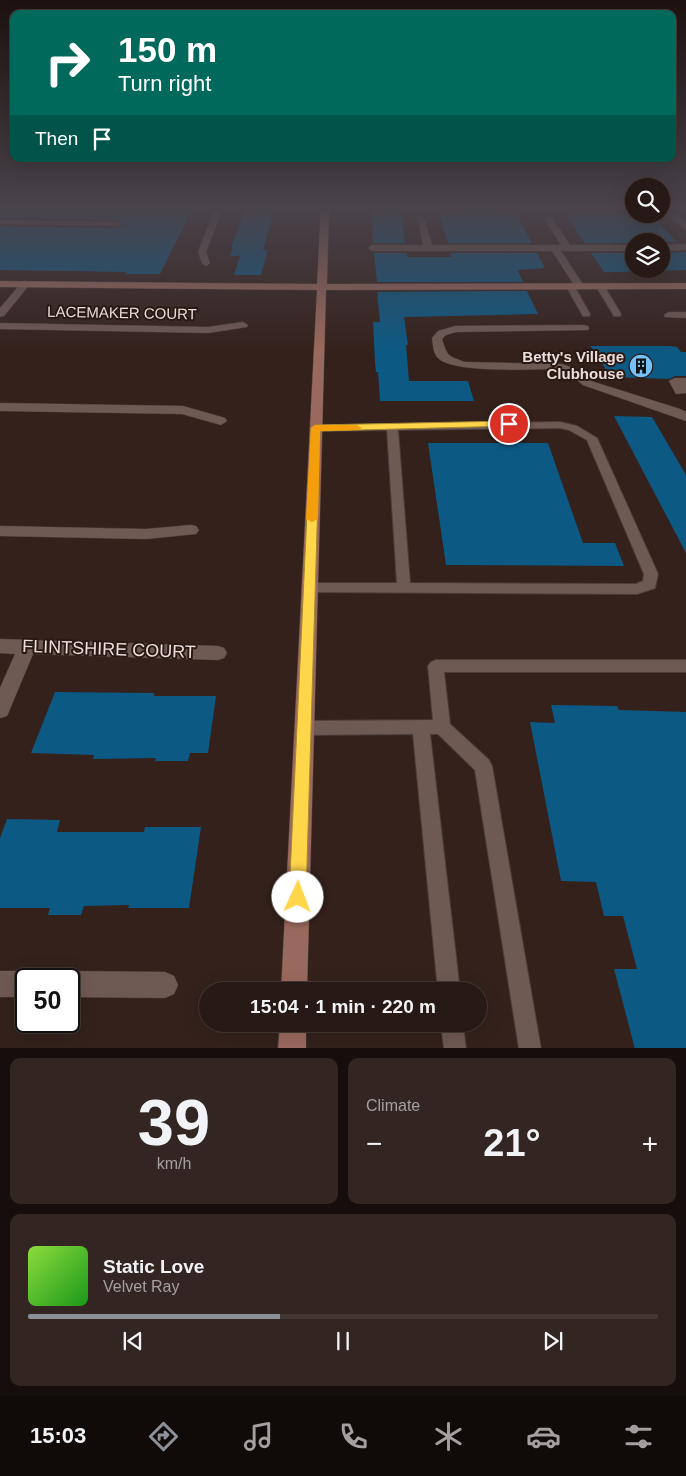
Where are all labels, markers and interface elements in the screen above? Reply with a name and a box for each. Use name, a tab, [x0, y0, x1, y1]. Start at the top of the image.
icon: right	[35, 30, 100, 95]
text: 150 m	[118, 30, 217, 69]
text: Turn right	[118, 71, 211, 96]
icon: arrive	[88, 125, 116, 153]
text: Then	[35, 128, 78, 149]
map controls	[625, 178, 670, 278]
button: search	[625, 178, 670, 223]
button: layers	[625, 233, 670, 278]
street label: LACEMAKER COURT	[47, 303, 197, 322]
place label: Betty's Village Clubhouse	[522, 348, 624, 382]
building icon: Betty's Village Clubhouse	[628, 353, 654, 379]
pin	[488, 403, 530, 445]
icon: arrive	[495, 410, 523, 438]
street label: FLINTSHIRE COURT	[22, 636, 196, 662]
position arrow	[271, 870, 323, 922]
speed limit sign: 50	[15, 968, 80, 1033]
text: 15:04 · 1 min · 220 m	[250, 996, 436, 1017]
text: 39	[138, 1086, 210, 1159]
text: Climate	[366, 1097, 420, 1114]
text: 21°	[483, 1122, 541, 1164]
text: −	[366, 1128, 382, 1159]
text: +	[642, 1128, 658, 1159]
text: km/h	[157, 1155, 191, 1172]
text: Static Love	[103, 1256, 204, 1277]
text: Velvet Ray	[103, 1278, 179, 1295]
icon: previous	[119, 1327, 147, 1355]
icon: pause	[329, 1327, 357, 1355]
icon: next	[539, 1327, 567, 1355]
icon: directions	[146, 1419, 181, 1454]
icon: music	[241, 1419, 276, 1454]
icon: phone	[336, 1419, 371, 1454]
icon: climate	[431, 1419, 466, 1454]
icon: car	[526, 1419, 561, 1454]
icon: filters	[621, 1419, 656, 1454]
text: 15:03	[30, 1423, 86, 1448]

